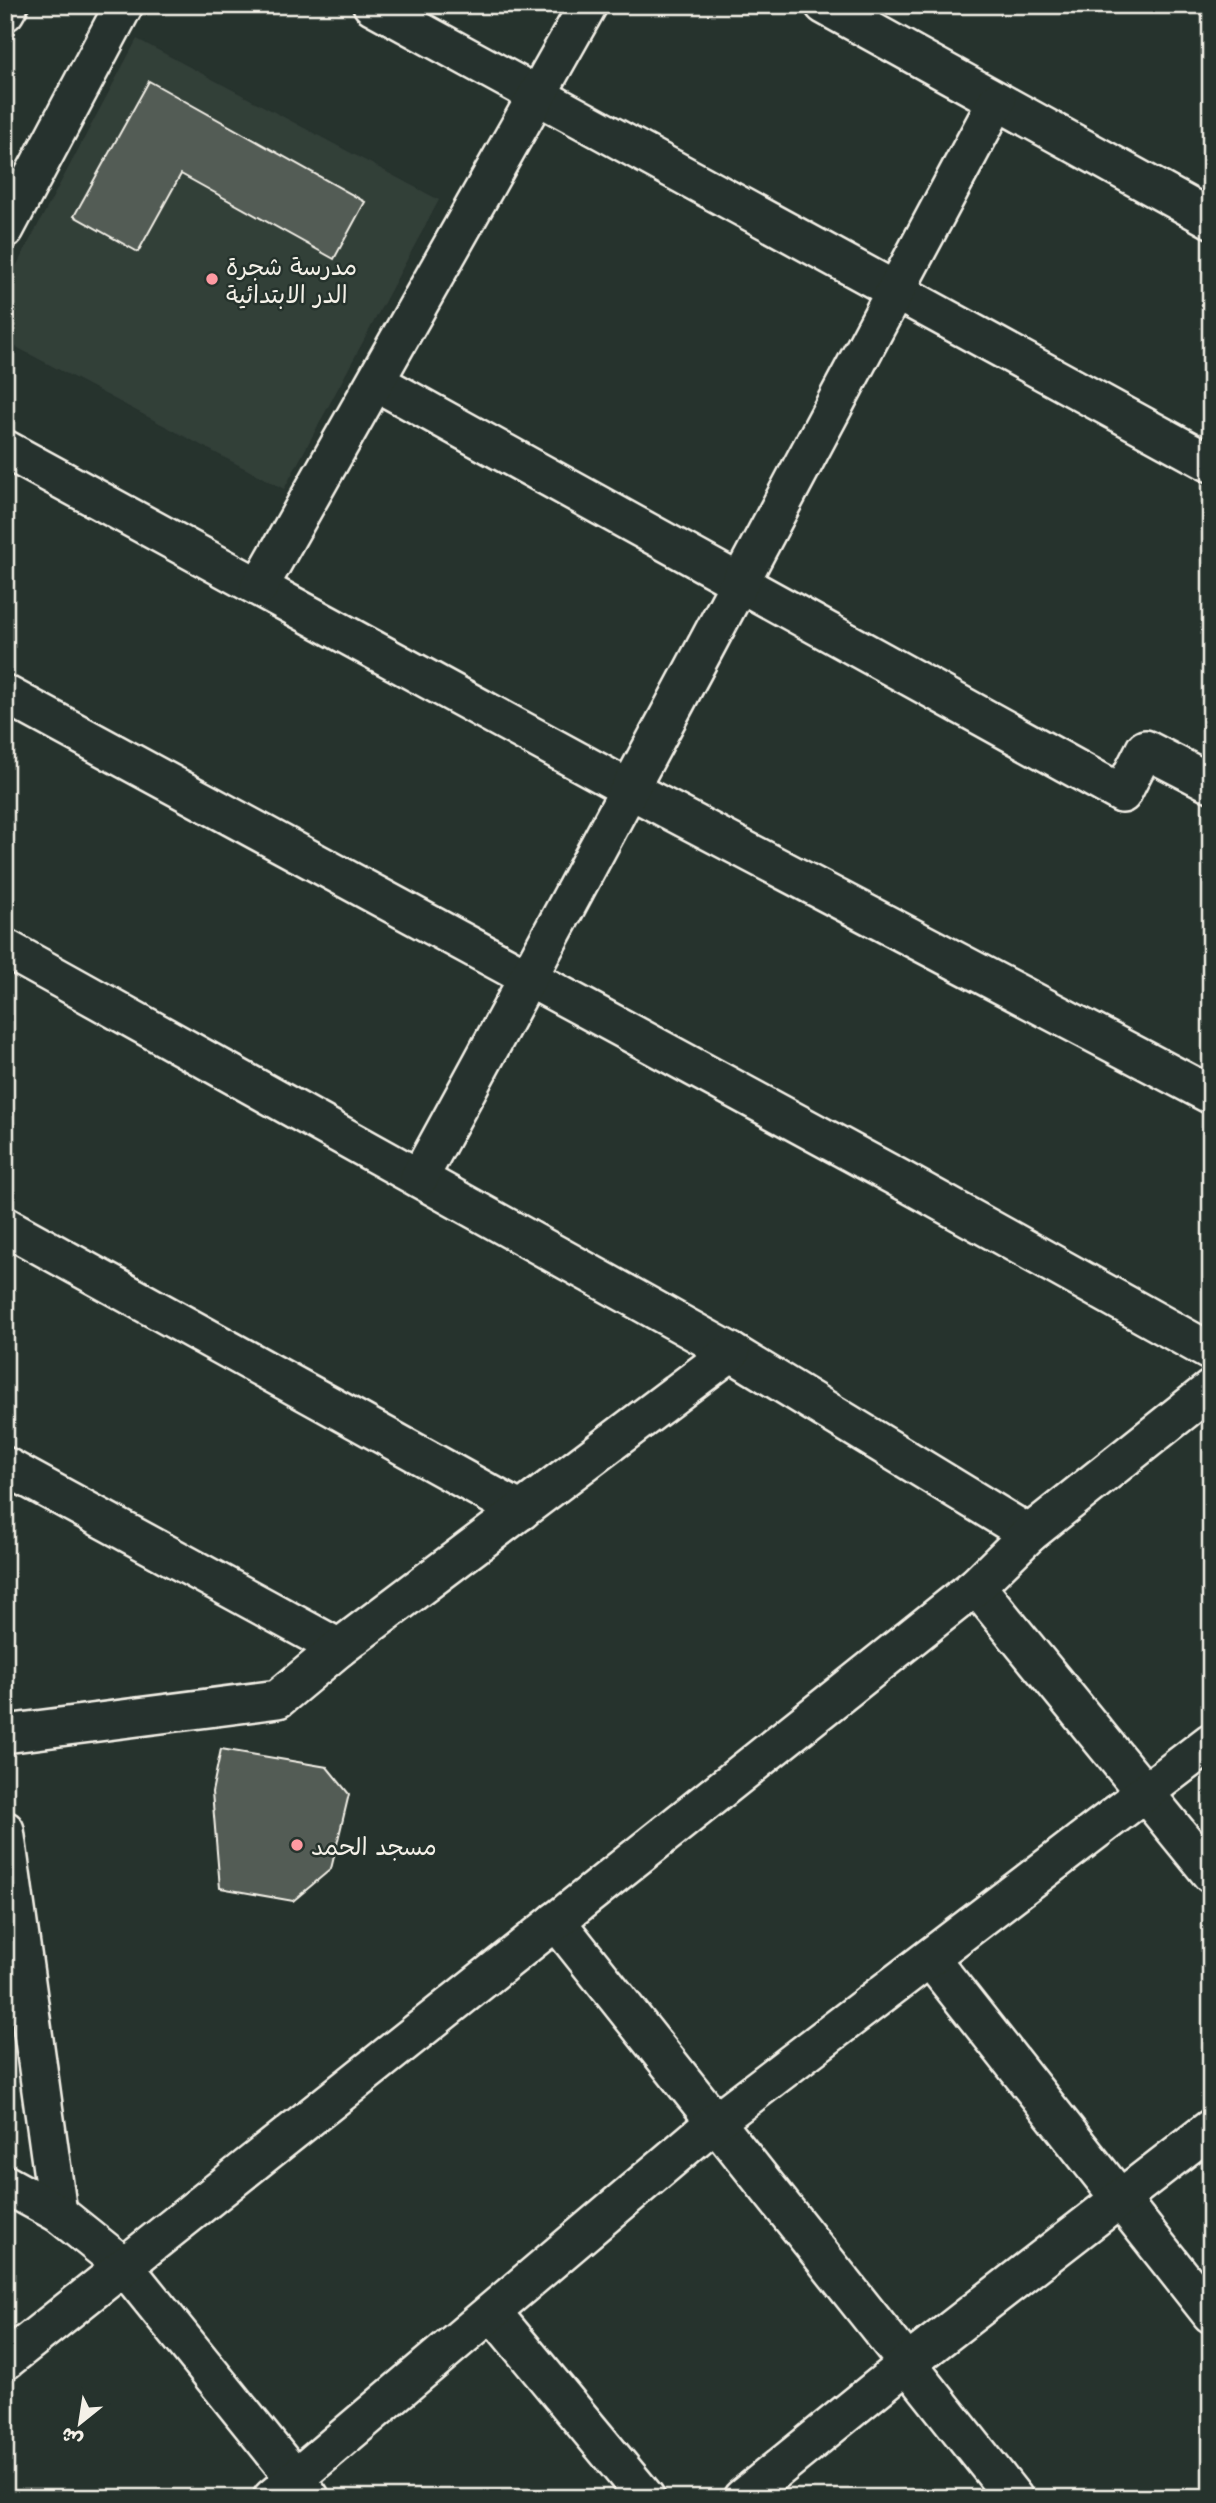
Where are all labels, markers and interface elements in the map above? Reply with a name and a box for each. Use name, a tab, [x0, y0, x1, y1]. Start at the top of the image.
place label: مدرسة شجرة الدر الابتدائية	[226, 247, 357, 311]
marker: مدرسة شجرة الدر الابتدائية	[204, 271, 220, 287]
place label: مسجد الحمد	[311, 1827, 437, 1863]
marker: مسجد الحمد	[289, 1837, 305, 1853]
north arrow	[46, 2388, 116, 2458]
text: ش	[55, 2421, 87, 2456]

